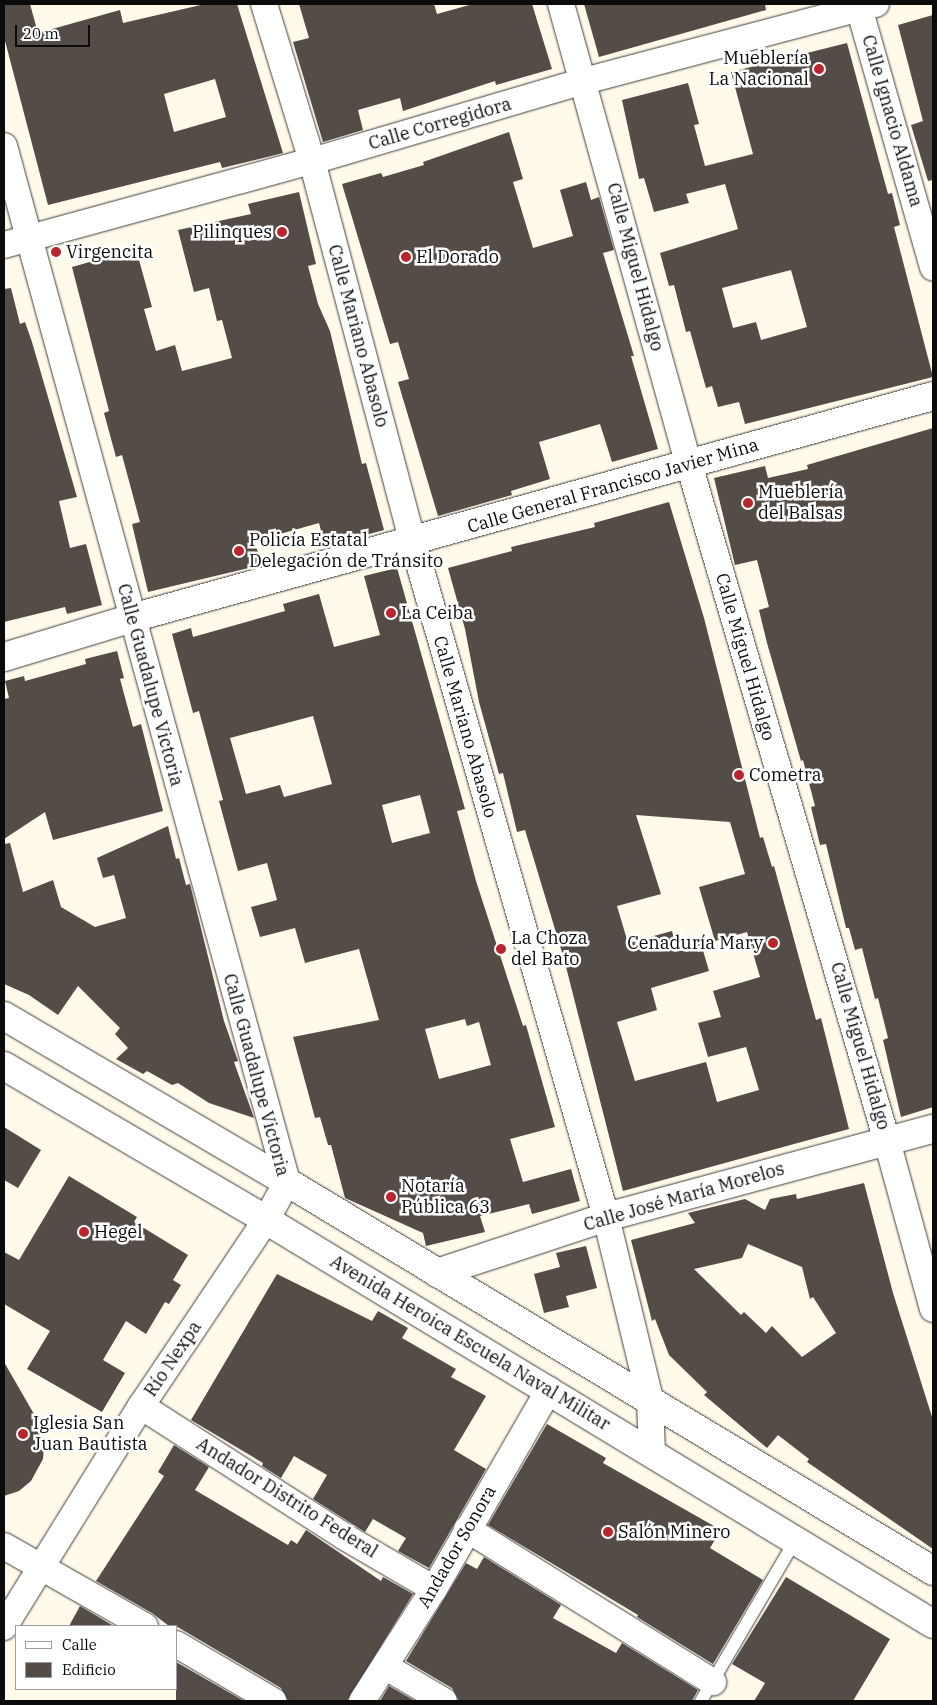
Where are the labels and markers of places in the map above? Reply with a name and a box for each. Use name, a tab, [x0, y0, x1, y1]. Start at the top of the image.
place label: Mueblería La Nacional	[709, 48, 809, 90]
marker: Mueblería La Nacional	[813, 63, 825, 75]
place label: Pilinques	[192, 221, 272, 243]
marker: Pilinques	[276, 226, 288, 238]
place label: Virgencita	[66, 241, 153, 263]
marker: Virgencita	[50, 246, 62, 258]
place label: El Dorado	[416, 246, 499, 268]
marker: El Dorado	[400, 251, 412, 263]
place label: Mueblería del Balsas	[758, 482, 844, 524]
marker: Mueblería del Balsas	[742, 497, 754, 509]
place label: Policía Estatal Delegación de Tránsito	[249, 530, 443, 572]
marker: Policía Estatal Delegación de Tránsito	[233, 545, 245, 557]
place label: La Ceiba	[401, 602, 473, 624]
marker: La Ceiba	[385, 607, 397, 619]
place label: Cometra	[749, 764, 822, 786]
marker: Cometra	[733, 769, 745, 781]
place label: La Choza del Bato	[511, 928, 588, 971]
place label: Cenaduría Mary	[627, 932, 763, 954]
marker: Cenaduría Mary	[767, 937, 779, 949]
marker: La Choza del Bato	[495, 943, 507, 955]
place label: Notaría Pública 63	[401, 1176, 490, 1218]
marker: Notaría Pública 63	[385, 1191, 397, 1203]
place label: Hegel	[94, 1221, 143, 1243]
marker: Hegel	[78, 1226, 90, 1238]
place label: Iglesia San Juan Bautista	[33, 1413, 148, 1456]
marker: Iglesia San Juan Bautista	[17, 1428, 29, 1440]
place label: Salón Minero	[618, 1521, 730, 1543]
marker: Salón Minero	[602, 1526, 614, 1538]

